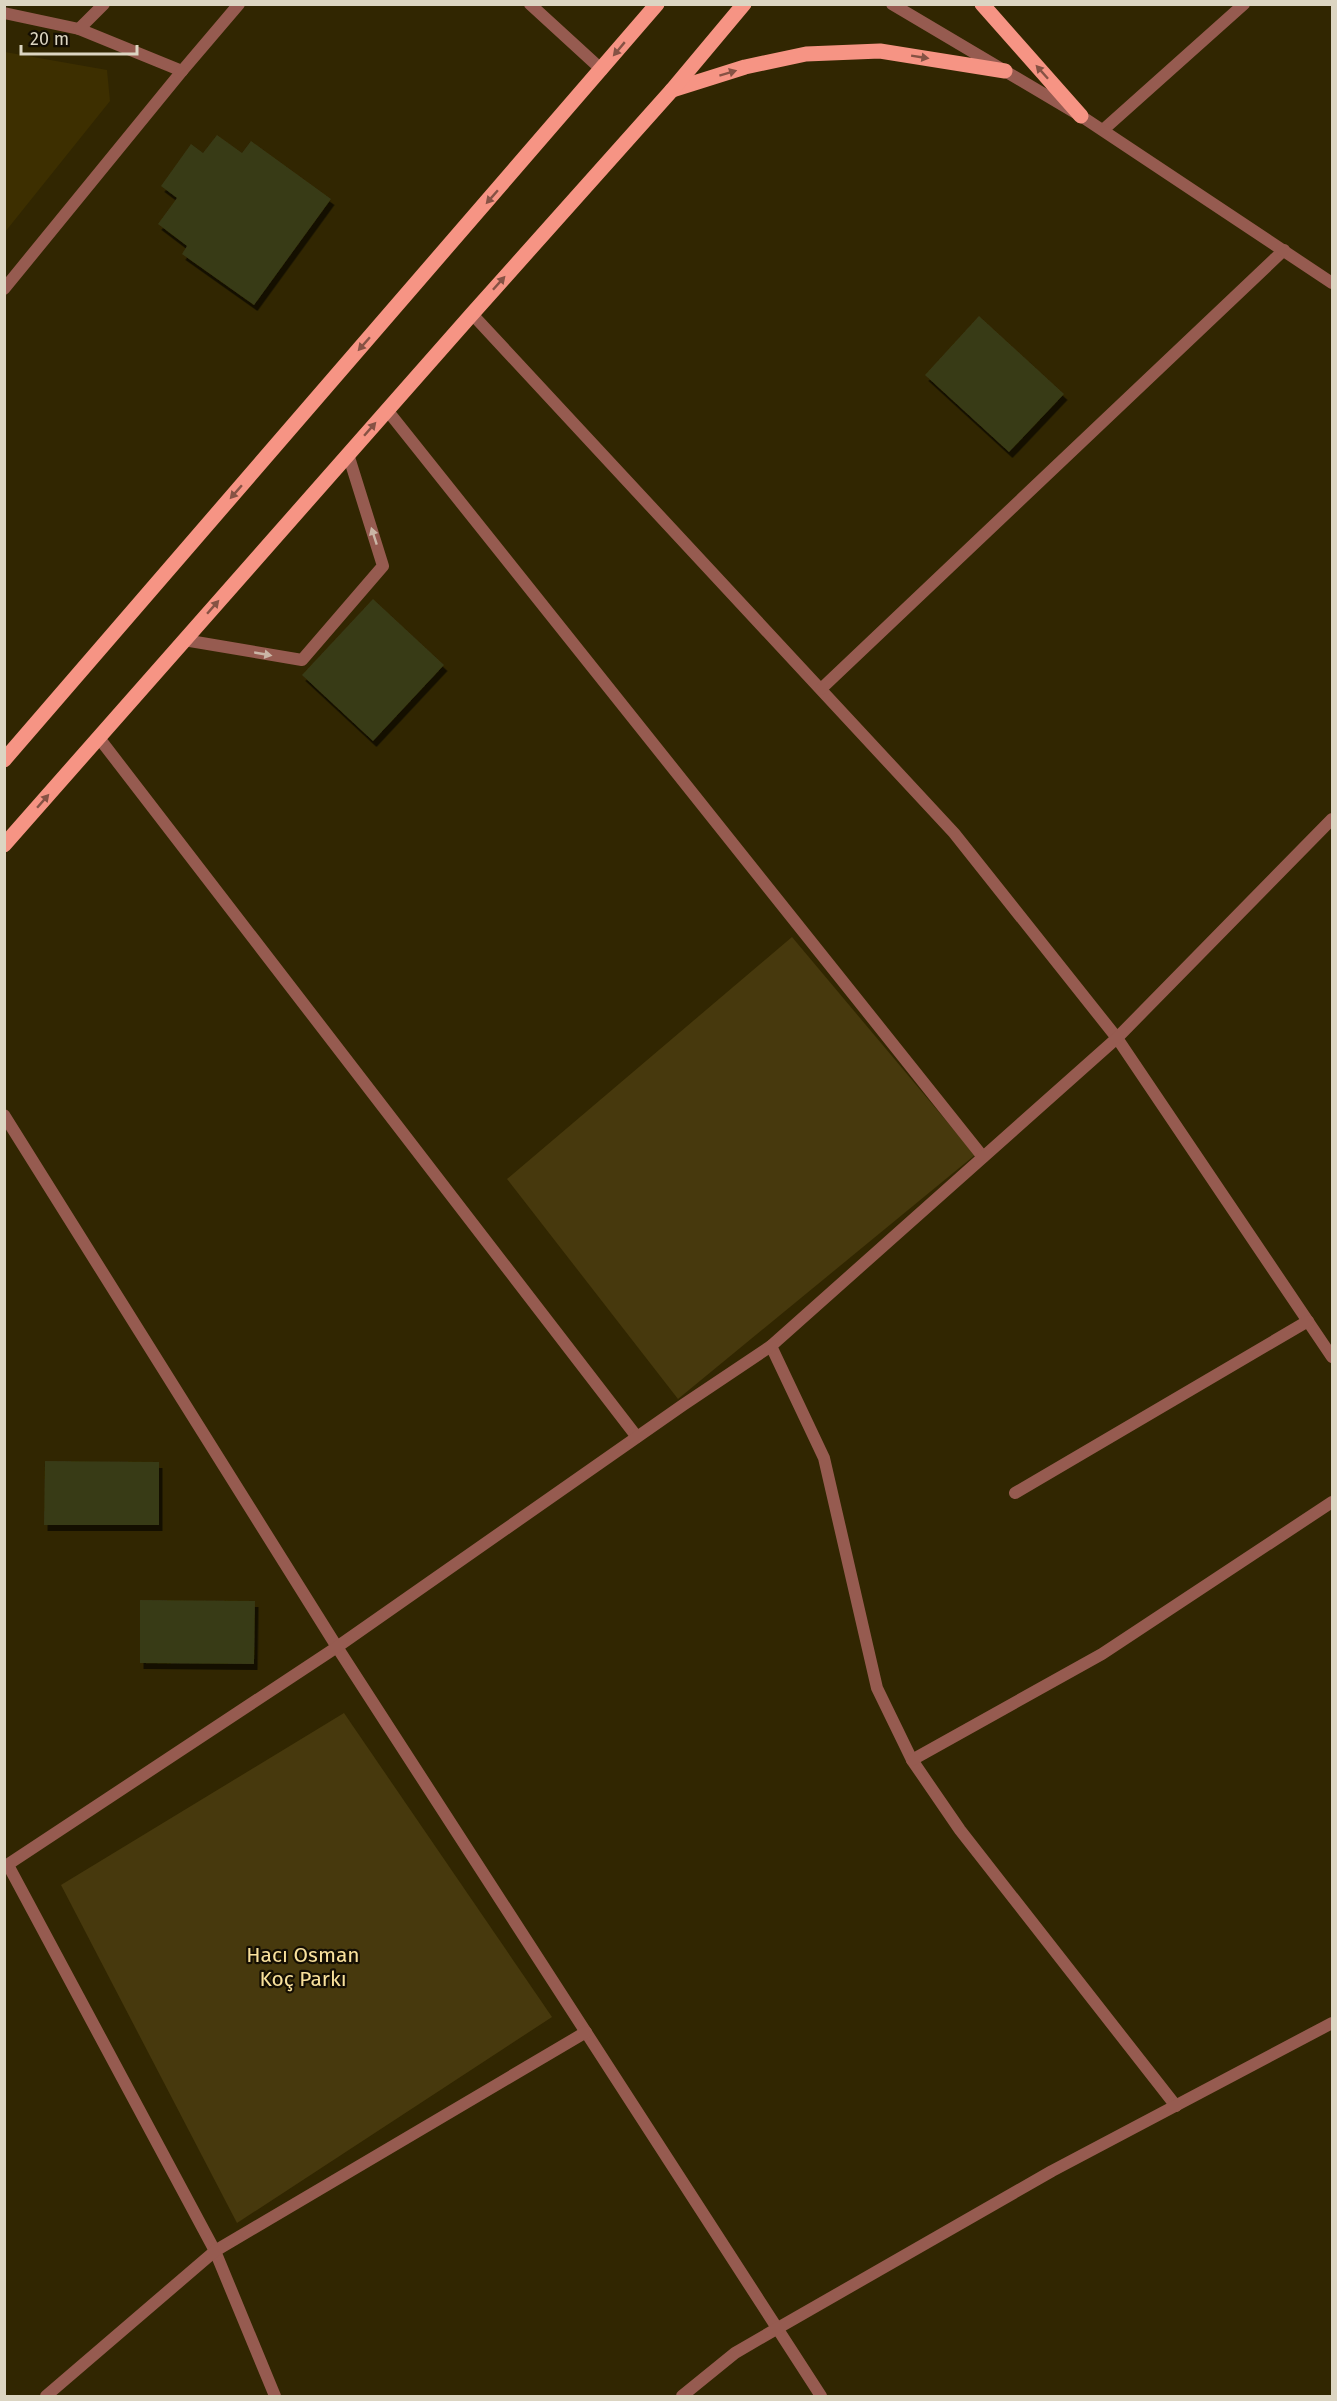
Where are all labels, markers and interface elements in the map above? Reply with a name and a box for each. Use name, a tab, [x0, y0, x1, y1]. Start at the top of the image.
scale bar	[21, 18, 136, 56]
text: 20 m	[30, 28, 69, 50]
one-way arrow	[613, 41, 626, 56]
one-way arrow	[911, 53, 930, 62]
one-way arrow	[1036, 65, 1049, 80]
one-way arrow	[719, 67, 737, 77]
one-way arrow	[485, 189, 498, 205]
one-way arrow	[492, 276, 505, 291]
one-way arrow	[357, 337, 371, 352]
one-way arrow	[363, 422, 376, 437]
one-way arrow	[230, 484, 243, 500]
one-way arrow	[369, 527, 378, 545]
one-way arrow	[206, 600, 219, 615]
one-way arrow	[253, 649, 272, 658]
one-way arrow	[36, 794, 49, 809]
park label: Hacı Osman Koç Parkı	[246, 1942, 360, 1992]

